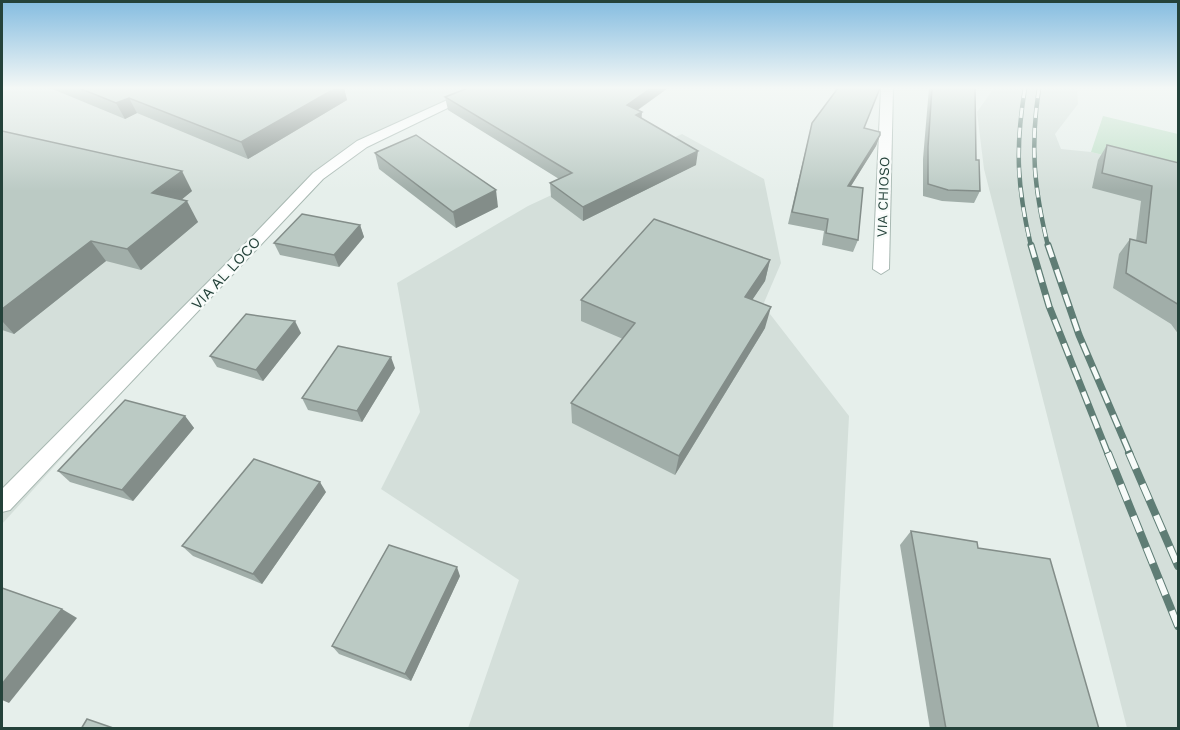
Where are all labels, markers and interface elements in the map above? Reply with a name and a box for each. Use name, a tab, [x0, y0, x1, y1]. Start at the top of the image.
street label: VIA CHIOSO	[874, 156, 892, 238]
street label: VIA AL LOCO	[188, 233, 264, 313]

